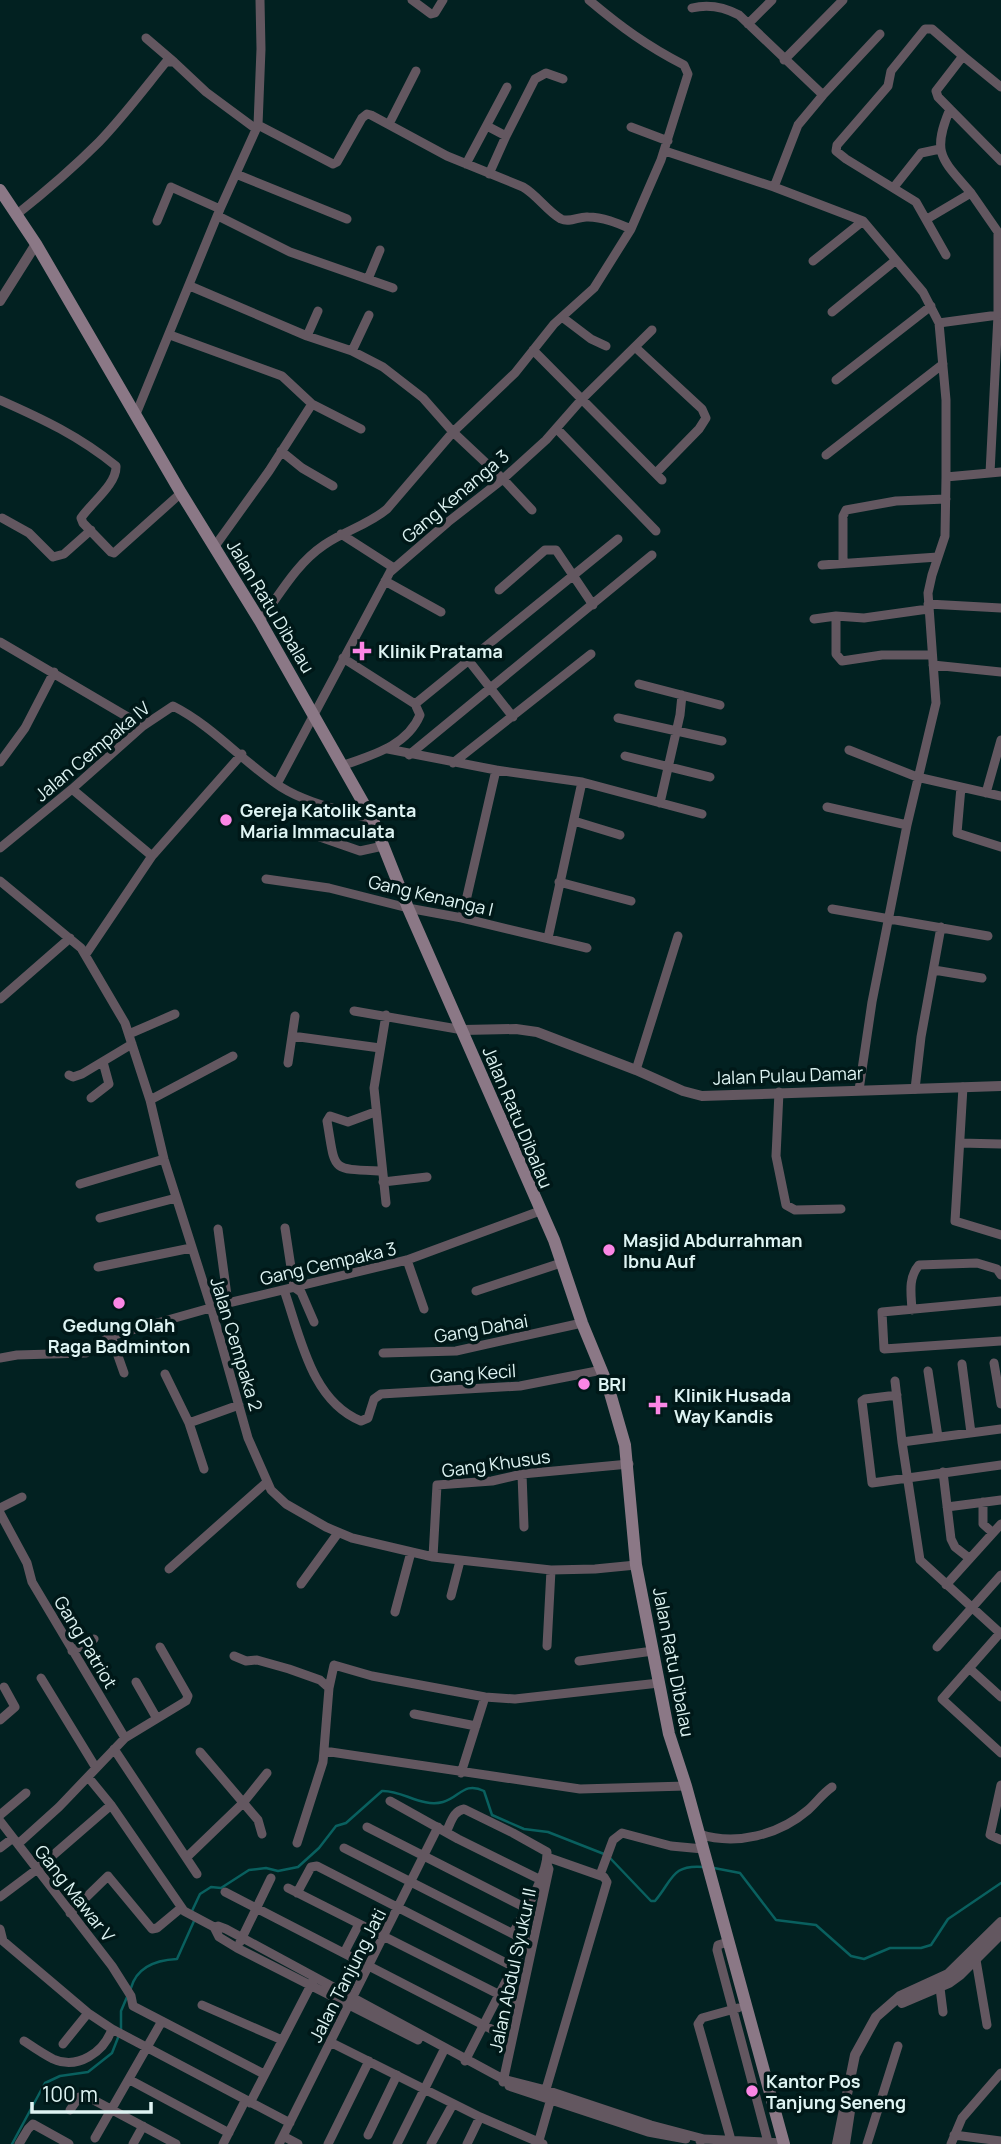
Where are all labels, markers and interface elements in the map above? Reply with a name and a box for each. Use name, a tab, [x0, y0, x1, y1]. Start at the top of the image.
street label: Gang Kenanga 3	[396, 444, 514, 548]
street label: Jalan Ratu Dibalau	[222, 535, 320, 677]
place label: Klinik Pratama	[378, 639, 503, 663]
marker: Klinik Pratama	[352, 641, 372, 661]
street label: Jalan Cempaka IV	[29, 696, 155, 806]
place label: Gereja Katolik Santa Maria Immaculata	[240, 798, 416, 843]
marker: Gereja Katolik Santa Maria Immaculata	[218, 812, 234, 828]
street label: Gang Kenanga I	[366, 869, 496, 921]
street label: Jalan Ratu Dibalau	[477, 1043, 559, 1191]
street label: Jalan Pulau Damar	[712, 1060, 864, 1090]
place label: Masjid Abdurrahman Ibnu Auf	[623, 1228, 803, 1273]
street label: Gang Cempaka 3	[257, 1236, 399, 1290]
marker: Masjid Abdurrahman Ibnu Auf	[601, 1242, 617, 1258]
street label: Jalan Cempaka 2	[205, 1274, 269, 1414]
marker: Gedung Olah Raga Badminton	[111, 1295, 127, 1311]
street label: Gang Dahai	[432, 1308, 530, 1348]
place label: Gedung Olah Raga Badminton	[48, 1313, 190, 1358]
street label: Gang Kecil	[429, 1358, 517, 1388]
place label: BRI	[598, 1372, 626, 1396]
marker: BRI	[576, 1376, 592, 1392]
place label: Klinik Husada Way Kandis	[674, 1383, 791, 1428]
marker: Klinik Husada Way Kandis	[648, 1395, 668, 1415]
street label: Gang Khusus	[440, 1444, 552, 1482]
street label: Jalan Ratu Dibalau	[648, 1585, 700, 1739]
street label: Gang Patriot	[49, 1591, 123, 1693]
street label: Gang Mawar V	[30, 1840, 120, 1946]
street label: Jalan Abdul Syukur II	[483, 1886, 541, 2054]
street label: Jalan Tanjung Jati	[303, 1904, 391, 2046]
place label: Kantor Pos Tanjung Seneng	[766, 2069, 906, 2114]
scale bar	[32, 2070, 150, 2114]
text: 100 m	[42, 2080, 98, 2108]
marker: Kantor Pos Tanjung Seneng	[744, 2083, 760, 2099]

